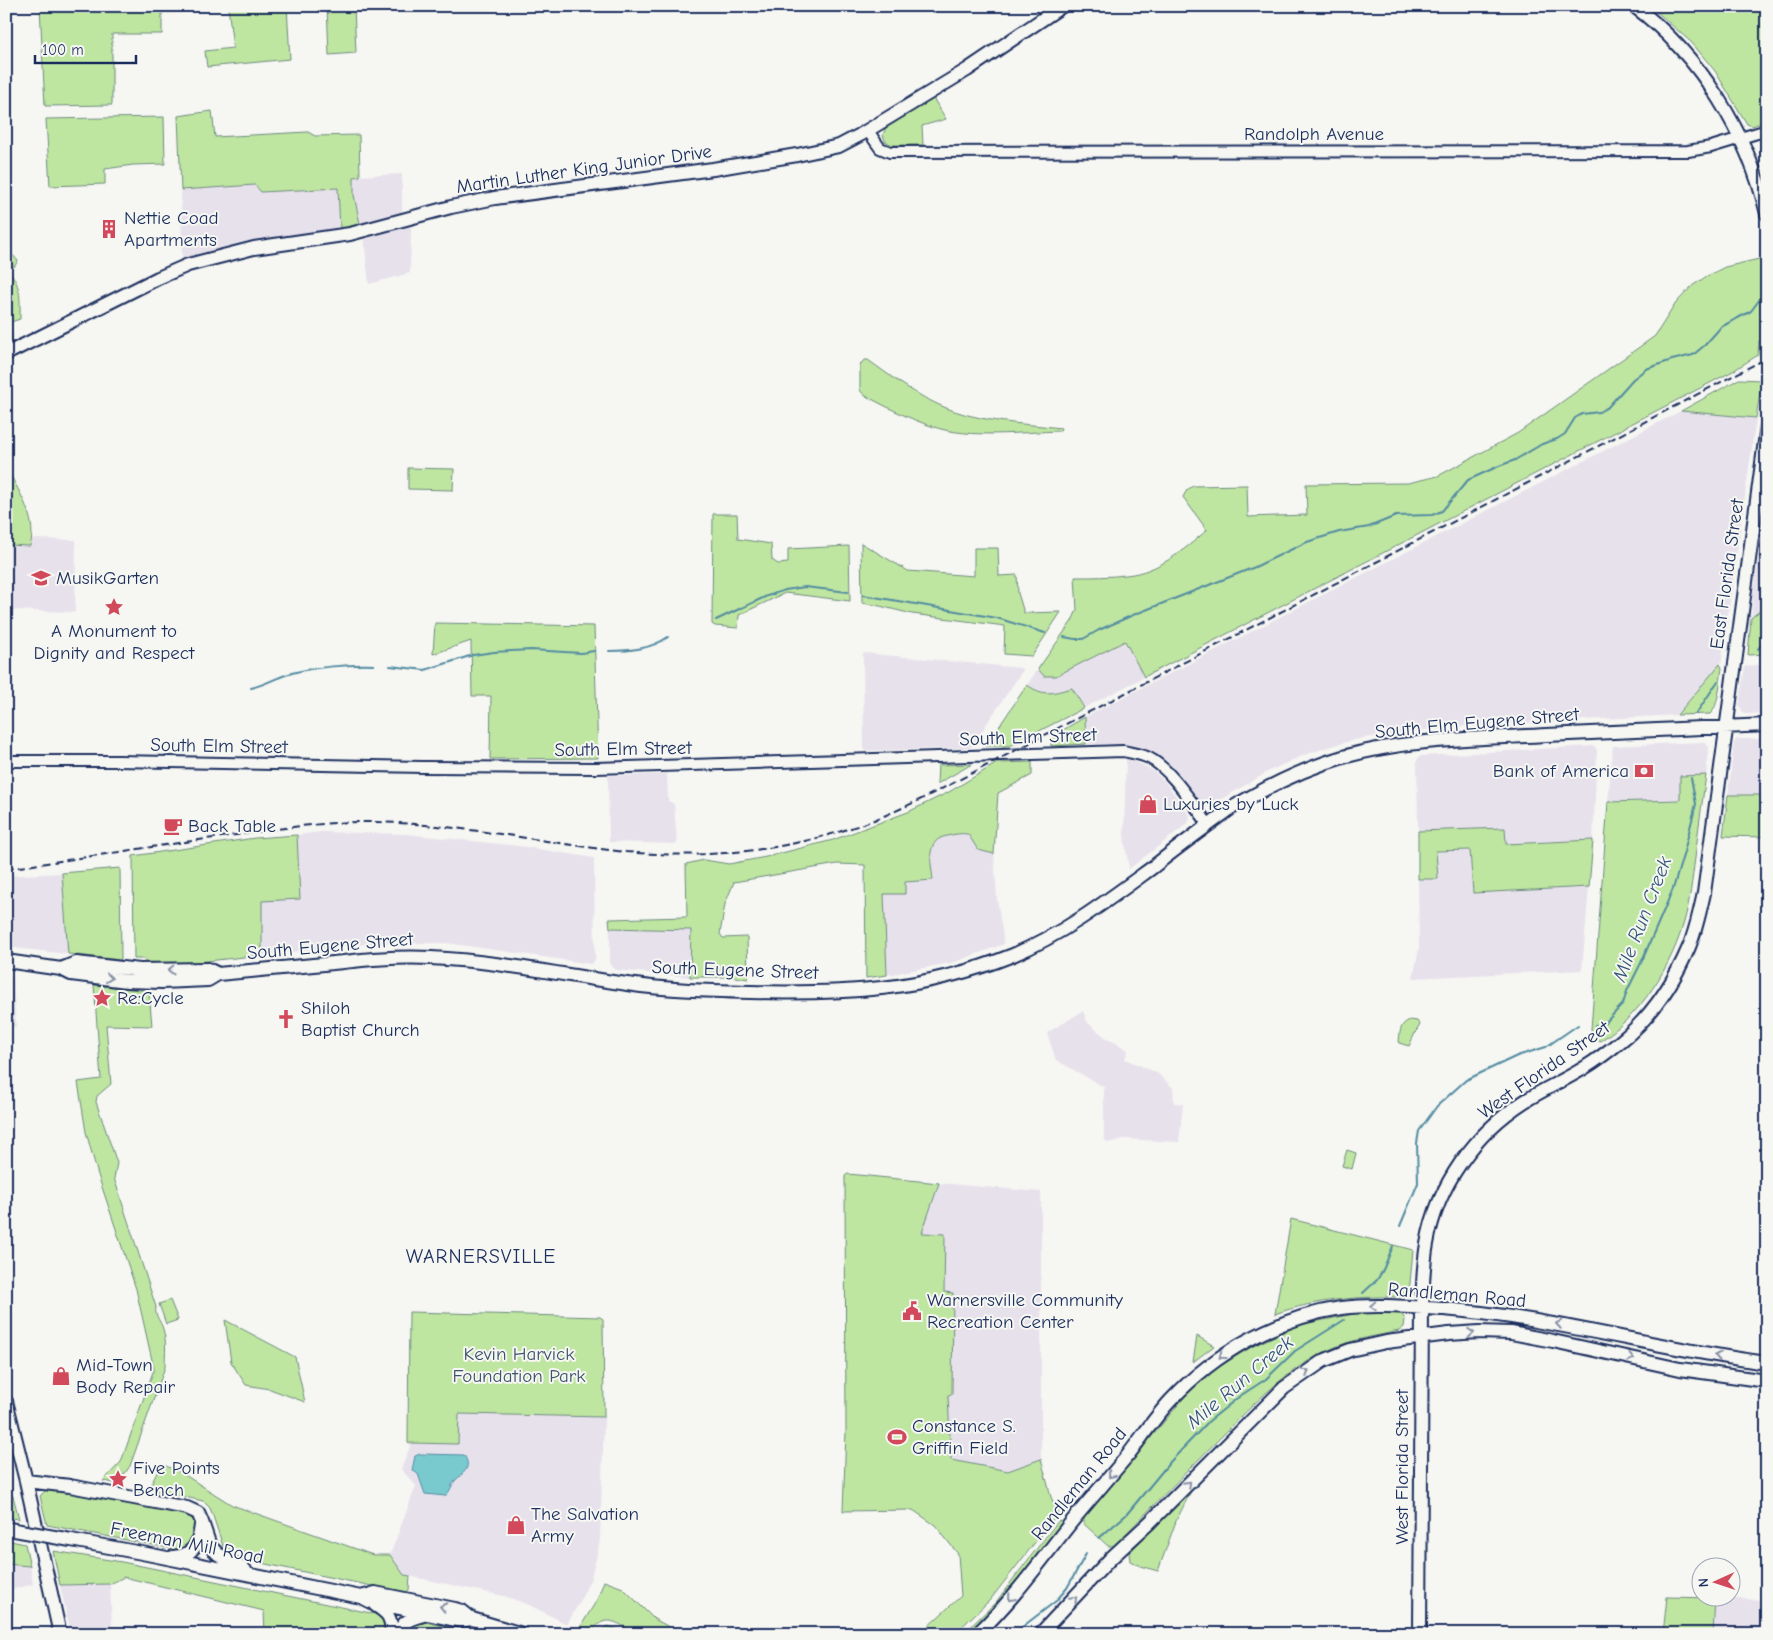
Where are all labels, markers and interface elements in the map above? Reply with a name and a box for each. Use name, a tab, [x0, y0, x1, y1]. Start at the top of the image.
scale bar	[35, 32, 136, 64]
text: 100 m	[42, 41, 84, 59]
street label: Randolph Avenue	[1244, 123, 1384, 145]
street label: Martin Luther King Junior Drive	[455, 140, 713, 198]
place label: Nettie Coad Apartments	[124, 207, 219, 251]
building icon: Nettie Coad Apartments	[98, 218, 120, 240]
street label: East Florida Street	[1706, 497, 1749, 651]
school or university icon: MusikGarten	[30, 567, 52, 589]
place label: MusikGarten	[56, 567, 159, 589]
place icon: A Monument to Dignity and Respect	[103, 596, 125, 618]
place label: A Monument to Dignity and Respect	[34, 620, 195, 664]
street label: South Elm Eugene Street	[1374, 703, 1580, 743]
street label: South Elm Street	[959, 724, 1098, 750]
street label: South Elm Street	[150, 734, 288, 758]
street label: South Elm Street	[554, 737, 692, 761]
place label: Bank of America	[1493, 760, 1629, 782]
bank icon: Bank of America	[1633, 760, 1655, 782]
shop icon: Luxuries by Luck	[1137, 793, 1159, 815]
place label: Luxuries by Luck	[1163, 793, 1299, 815]
cafe icon: Back Table	[162, 815, 184, 837]
place label: Back Table	[188, 815, 276, 837]
water label: Mile Run Creek	[1607, 853, 1677, 986]
street label: South Eugene Street	[246, 928, 415, 964]
street label: South Eugene Street	[651, 956, 819, 984]
one-way arrow	[166, 965, 174, 975]
one-way arrow	[105, 972, 113, 983]
place icon: Re:Cycle	[91, 987, 113, 1009]
place label: Re:Cycle	[117, 987, 184, 1009]
place label: Shiloh Baptist Church	[301, 997, 420, 1041]
church icon: Shiloh Baptist Church	[275, 1008, 297, 1030]
street label: West Florida Street	[1474, 1016, 1614, 1124]
district label: WARNERSVILLE	[406, 1245, 556, 1268]
street label: Randleman Road	[1387, 1278, 1527, 1312]
place label: Warnersville Community Recreation Center	[927, 1289, 1124, 1333]
public building icon: Warnersville Community Recreation Center	[901, 1300, 923, 1322]
one-way arrow	[1369, 1301, 1377, 1312]
one-way arrow	[1555, 1320, 1564, 1330]
one-way arrow	[1467, 1327, 1475, 1338]
water label: Mile Run Creek	[1181, 1331, 1298, 1434]
park label: Kevin Harvick Foundation Park	[452, 1343, 586, 1387]
one-way arrow	[1218, 1350, 1227, 1360]
one-way arrow	[1626, 1352, 1635, 1363]
one-way arrow	[1714, 1352, 1723, 1362]
place label: Mid-Town Body Repair	[76, 1354, 176, 1398]
shop icon: Mid-Town Body Repair	[50, 1365, 72, 1387]
one-way arrow	[1301, 1369, 1310, 1379]
street label: West Florida Street	[1391, 1389, 1413, 1545]
place label: Constance S. Griffin Field	[912, 1415, 1016, 1459]
street label: Randleman Road	[1027, 1423, 1131, 1545]
sports icon: Constance S. Griffin Field	[886, 1426, 908, 1448]
place label: Five Points Bench	[133, 1457, 220, 1501]
place icon: Five Points Bench	[107, 1468, 129, 1490]
one-way arrow	[1108, 1469, 1117, 1478]
one-way arrow	[1183, 1481, 1192, 1490]
place label: The Salvation Army	[531, 1503, 639, 1547]
shop icon: The Salvation Army	[505, 1514, 527, 1536]
street label: Freeman Mill Road	[109, 1517, 265, 1569]
north arrow	[1690, 1558, 1740, 1608]
text: N	[1695, 1578, 1712, 1588]
one-way arrow	[1008, 1593, 1017, 1602]
one-way arrow	[1068, 1595, 1077, 1604]
one-way arrow	[439, 1602, 447, 1612]

